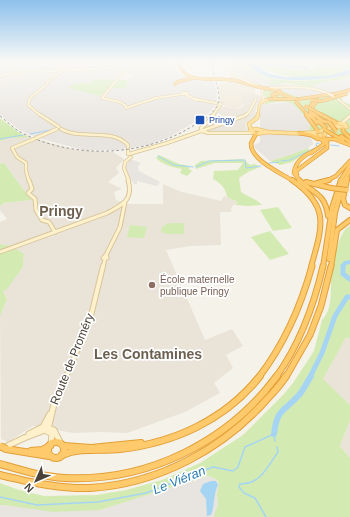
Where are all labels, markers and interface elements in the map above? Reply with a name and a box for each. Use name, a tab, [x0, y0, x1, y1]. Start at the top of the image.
marker: Pringy	[194, 114, 206, 126]
place label: Pringy	[209, 115, 235, 125]
district label: Pringy	[39, 203, 83, 219]
place label: École maternelle publique Pringy	[160, 273, 235, 297]
marker: École maternelle publique Pringy	[147, 280, 157, 290]
street label: Route de Proméry	[47, 311, 97, 407]
district label: Les Contamines	[94, 346, 202, 362]
north arrow	[16, 461, 56, 501]
water label: Le Viéran	[150, 463, 208, 497]
text: N	[22, 481, 36, 495]

